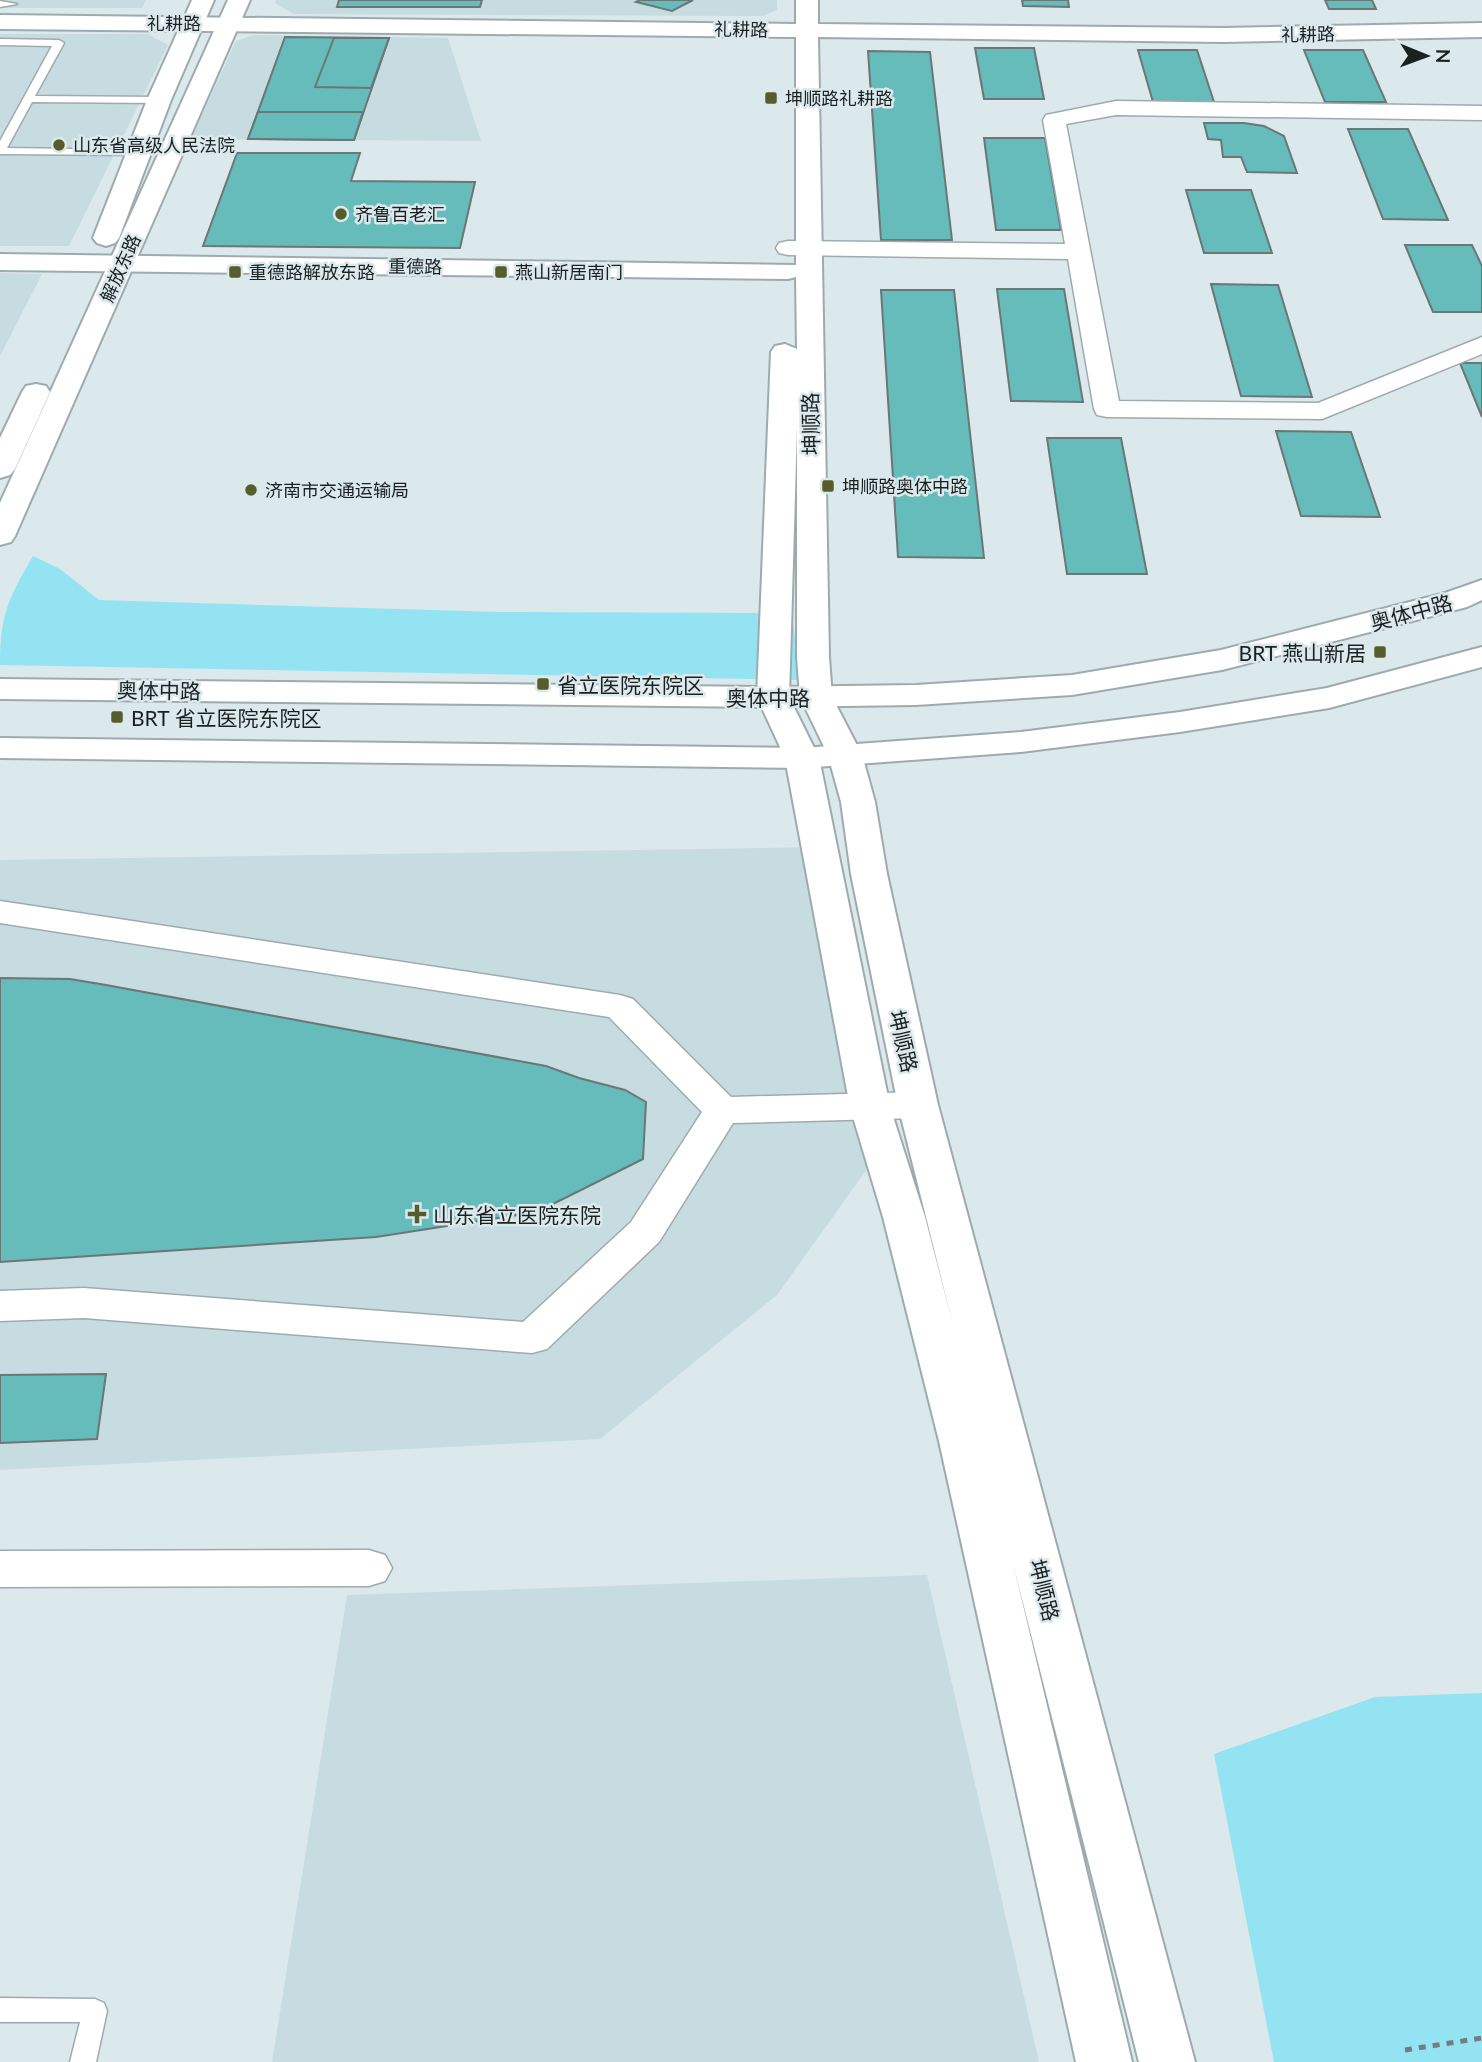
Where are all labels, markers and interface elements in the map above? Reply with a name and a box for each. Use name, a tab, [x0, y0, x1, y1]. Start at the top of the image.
street label: 礼耕路	[147, 12, 201, 34]
street label: 礼耕路	[714, 18, 768, 40]
north arrow	[1391, 21, 1461, 91]
street label: 礼耕路	[1281, 23, 1335, 45]
text: N	[1432, 49, 1455, 64]
place label: 坤顺路礼耕路	[785, 87, 893, 109]
marker: 坤顺路礼耕路	[763, 90, 779, 106]
place label: 山东省高级人民法院	[73, 134, 235, 156]
marker: 山东省高级人民法院	[51, 137, 67, 153]
place label: 齐鲁百老汇	[355, 203, 445, 225]
marker: 齐鲁百老汇	[333, 206, 349, 222]
street label: 解放东路	[95, 231, 145, 305]
street label: 重德路	[388, 255, 442, 277]
place label: 重德路解放东路	[249, 261, 375, 283]
place label: 燕山新居南门	[515, 261, 623, 283]
marker: 重德路解放东路	[227, 264, 243, 280]
marker: 燕山新居南门	[493, 264, 509, 280]
street label: 坤顺路	[797, 392, 823, 456]
place label: 坤顺路奥体中路	[842, 475, 968, 497]
marker: 坤顺路奥体中路	[820, 478, 836, 494]
place label: 济南市交通运输局	[265, 479, 409, 501]
marker: 济南市交通运输局	[243, 482, 259, 498]
street label: 奥体中路	[1367, 589, 1455, 635]
place label: BRT 燕山新居	[1239, 640, 1366, 665]
marker: BRT 燕山新居	[1372, 644, 1388, 660]
place label: 省立医院东院区	[557, 672, 704, 697]
marker: 省立医院东院区	[535, 676, 551, 692]
street label: 奥体中路	[117, 677, 201, 703]
street label: 奥体中路	[726, 685, 810, 710]
place label: BRT 省立医院东院区	[131, 705, 321, 730]
marker: BRT 省立医院东院区	[109, 709, 125, 725]
street label: 坤顺路	[885, 1007, 923, 1075]
place label: 山东省立医院东院	[433, 1202, 601, 1227]
marker: 山东省立医院东院	[407, 1204, 427, 1224]
street label: 坤顺路	[1025, 1556, 1065, 1624]

